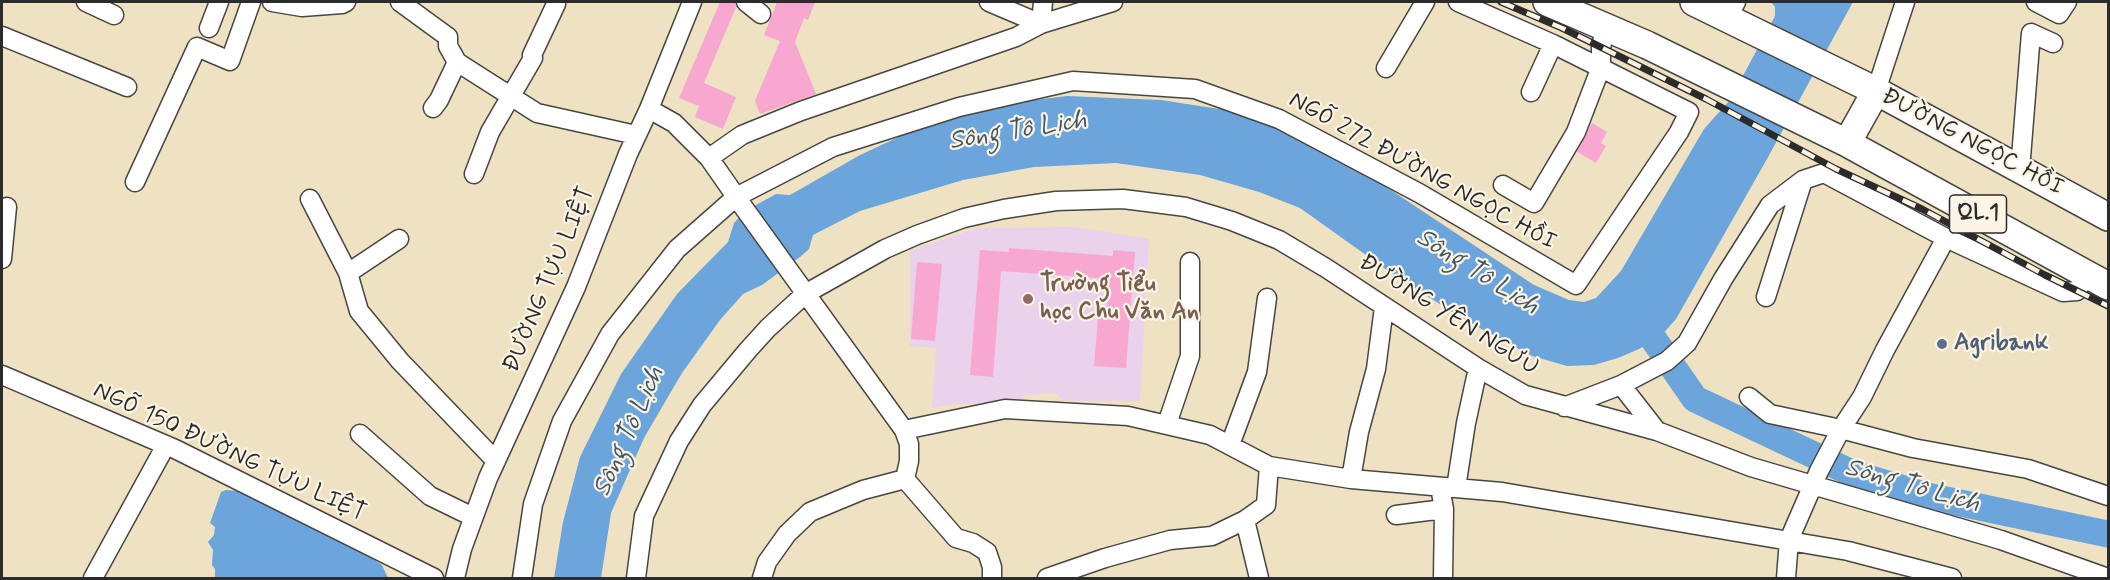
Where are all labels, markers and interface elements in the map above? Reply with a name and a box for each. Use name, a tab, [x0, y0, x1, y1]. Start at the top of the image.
street label: ĐƯỜNG NGỌC HỒI	[1876, 83, 2068, 203]
street label: NGÕ 272 ĐƯỜNG NGỌC HỒI	[1283, 86, 1561, 258]
water label: Sông Tô Lịch	[947, 106, 1089, 158]
street label: ĐƯỜNG TỰU LIỆT	[498, 183, 602, 377]
road number: QL.1	[1950, 195, 2006, 233]
water label: Sông Tô Lịch	[1410, 223, 1544, 323]
street label: ĐƯỜNG YÊN NGƯU	[1353, 249, 1543, 383]
place label: Trường Tiểu học Chu Văn An	[1040, 271, 1199, 327]
marker: Trường Tiểu học Chu Văn An	[1021, 292, 1035, 306]
place label: Agribank	[1954, 330, 2048, 358]
marker: Agribank	[1935, 337, 1949, 351]
water label: Sông Tô Lịch	[588, 362, 672, 502]
street label: NGÕ 150 ĐƯỜNG TỰU LIỆT	[88, 377, 370, 529]
water label: Sông Tô Lịch	[1841, 453, 1983, 521]

